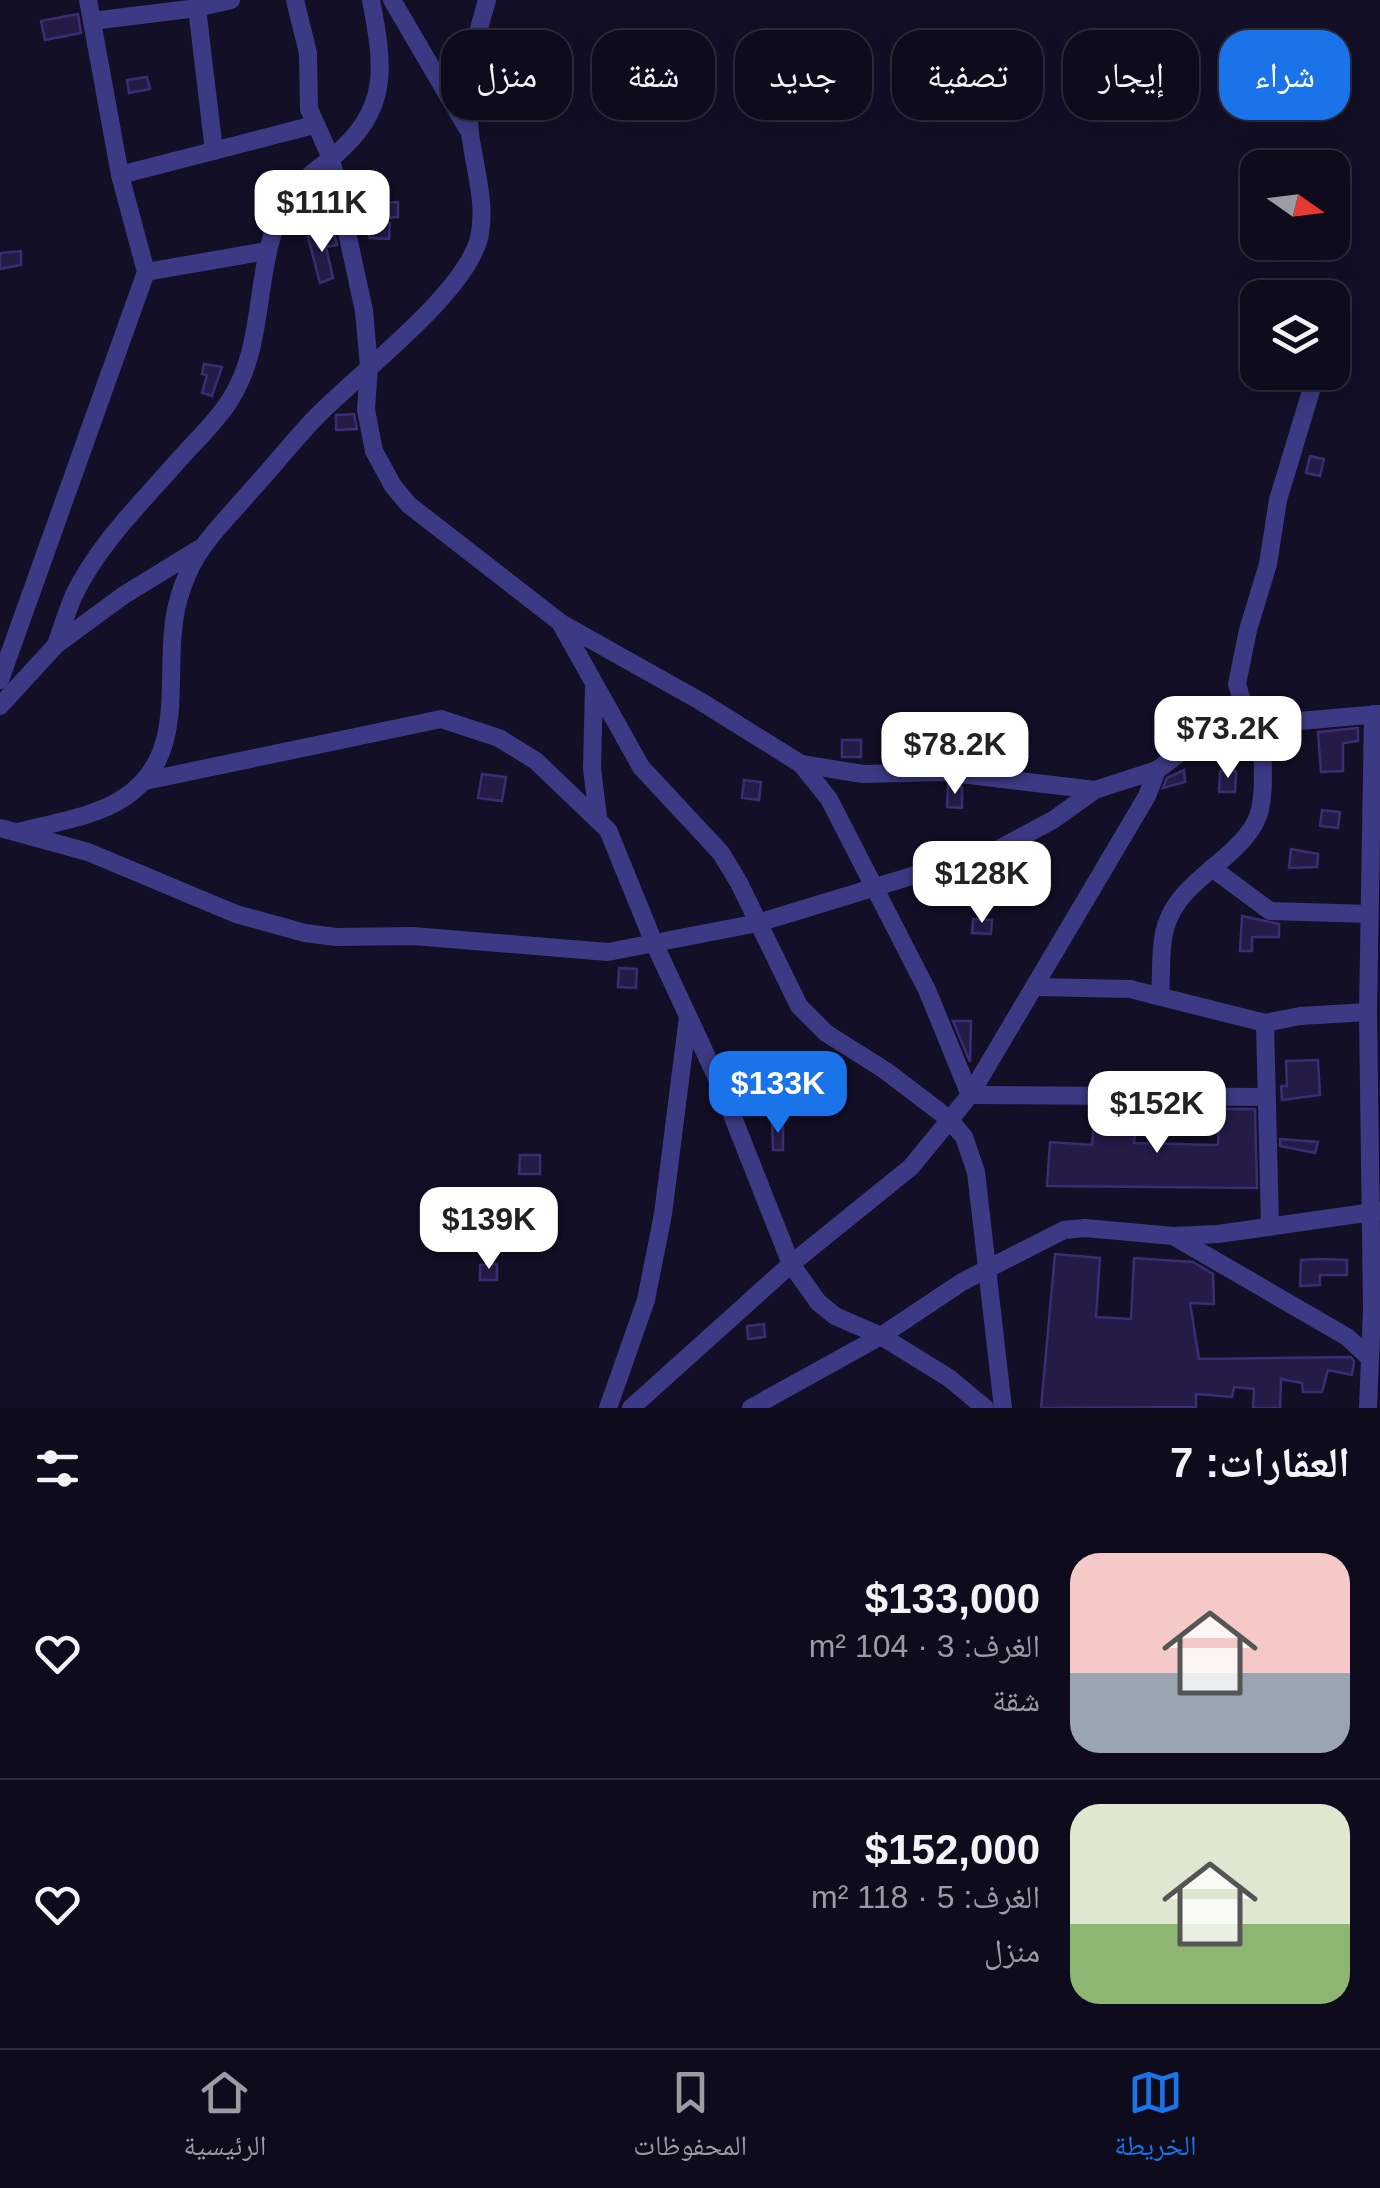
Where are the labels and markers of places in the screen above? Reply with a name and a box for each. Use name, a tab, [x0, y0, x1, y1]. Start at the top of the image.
pin: $111K	[252, 170, 392, 255]
pin: $73.2K	[1147, 696, 1309, 781]
pin: $78.2K	[874, 712, 1036, 797]
pin: $128K	[912, 841, 1052, 926]
pin: $133K	[708, 1051, 848, 1136]
pin: $152K	[1087, 1071, 1227, 1156]
pin: $139K	[419, 1187, 559, 1272]

